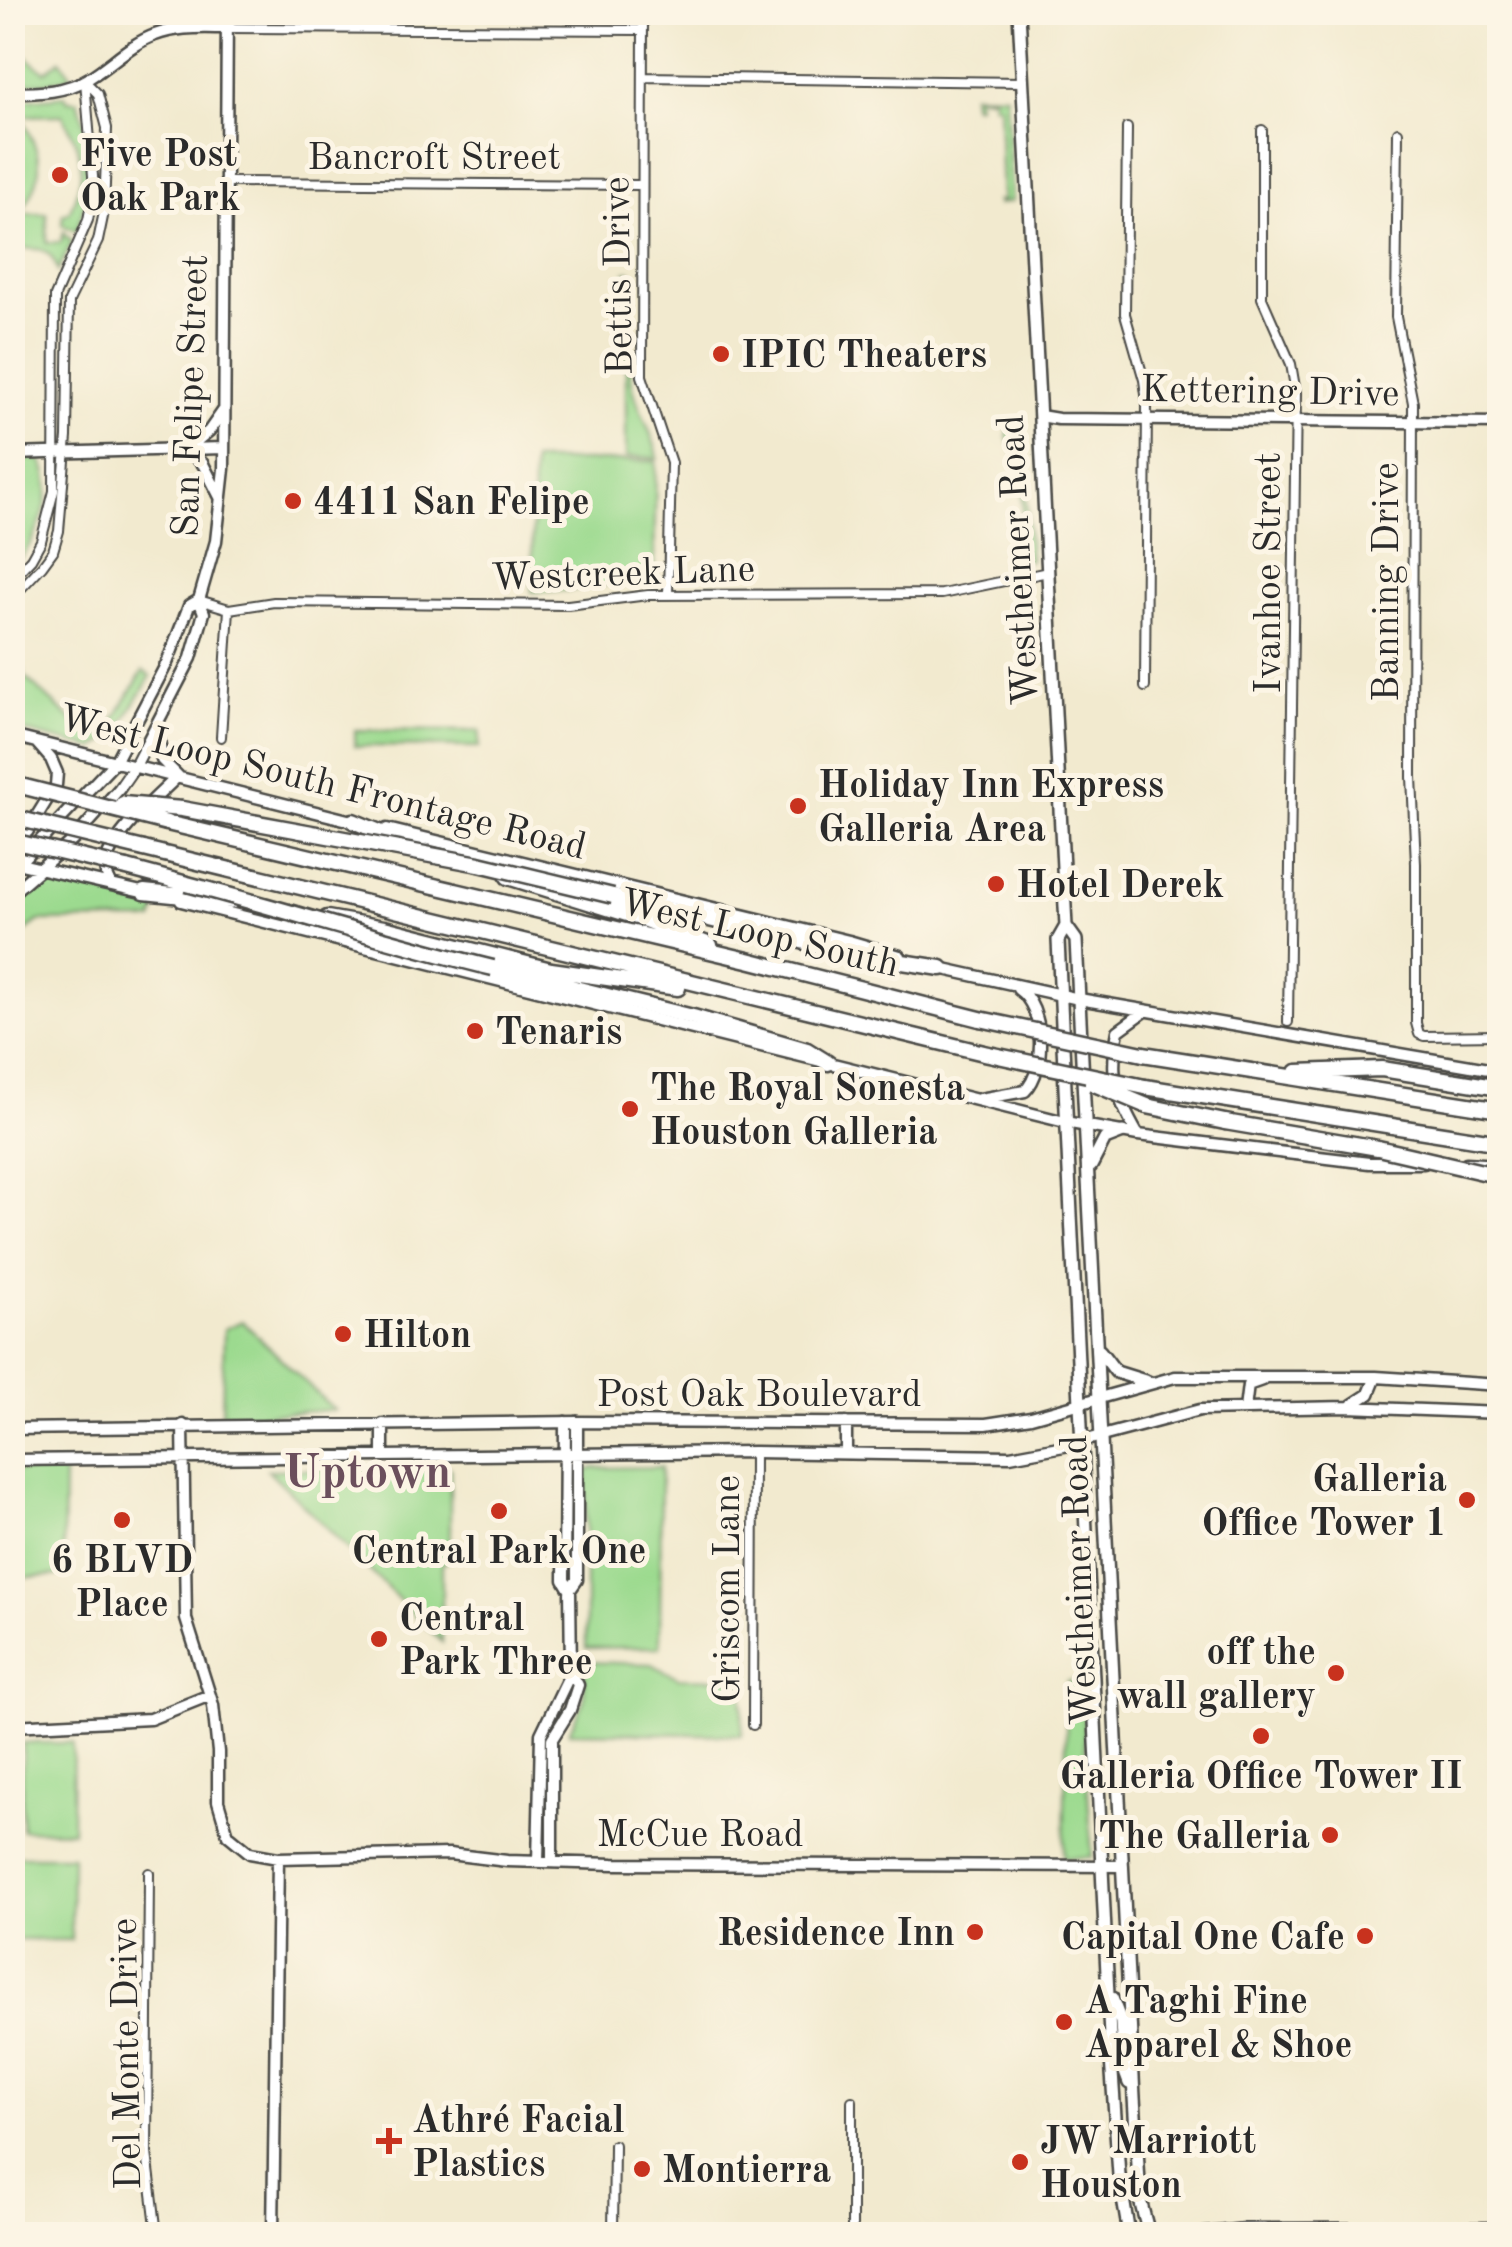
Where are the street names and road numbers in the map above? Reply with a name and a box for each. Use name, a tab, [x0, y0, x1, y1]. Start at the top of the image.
street label: Bancroft Street	[307, 140, 561, 178]
street label: Bettis Drive	[599, 176, 641, 376]
street label: San Felipe Street	[168, 254, 216, 538]
street label: Kettering Drive	[1140, 372, 1400, 414]
street label: Westheimer Road	[993, 413, 1047, 706]
street label: Ivanhoe Street	[1251, 452, 1289, 694]
street label: Banning Drive	[1369, 462, 1407, 702]
street label: Westcreek Lane	[491, 551, 756, 599]
street label: West Loop South Frontage Road	[55, 700, 590, 868]
street label: West Loop South	[616, 884, 902, 985]
street label: Post Oak Boulevard	[596, 1377, 922, 1415]
street label: Westheimer Road	[1057, 1434, 1105, 1726]
street label: Griscom Lane	[710, 1475, 748, 1703]
street label: McCue Road	[597, 1817, 803, 1855]
street label: Del Monte Drive	[107, 1918, 149, 2190]

